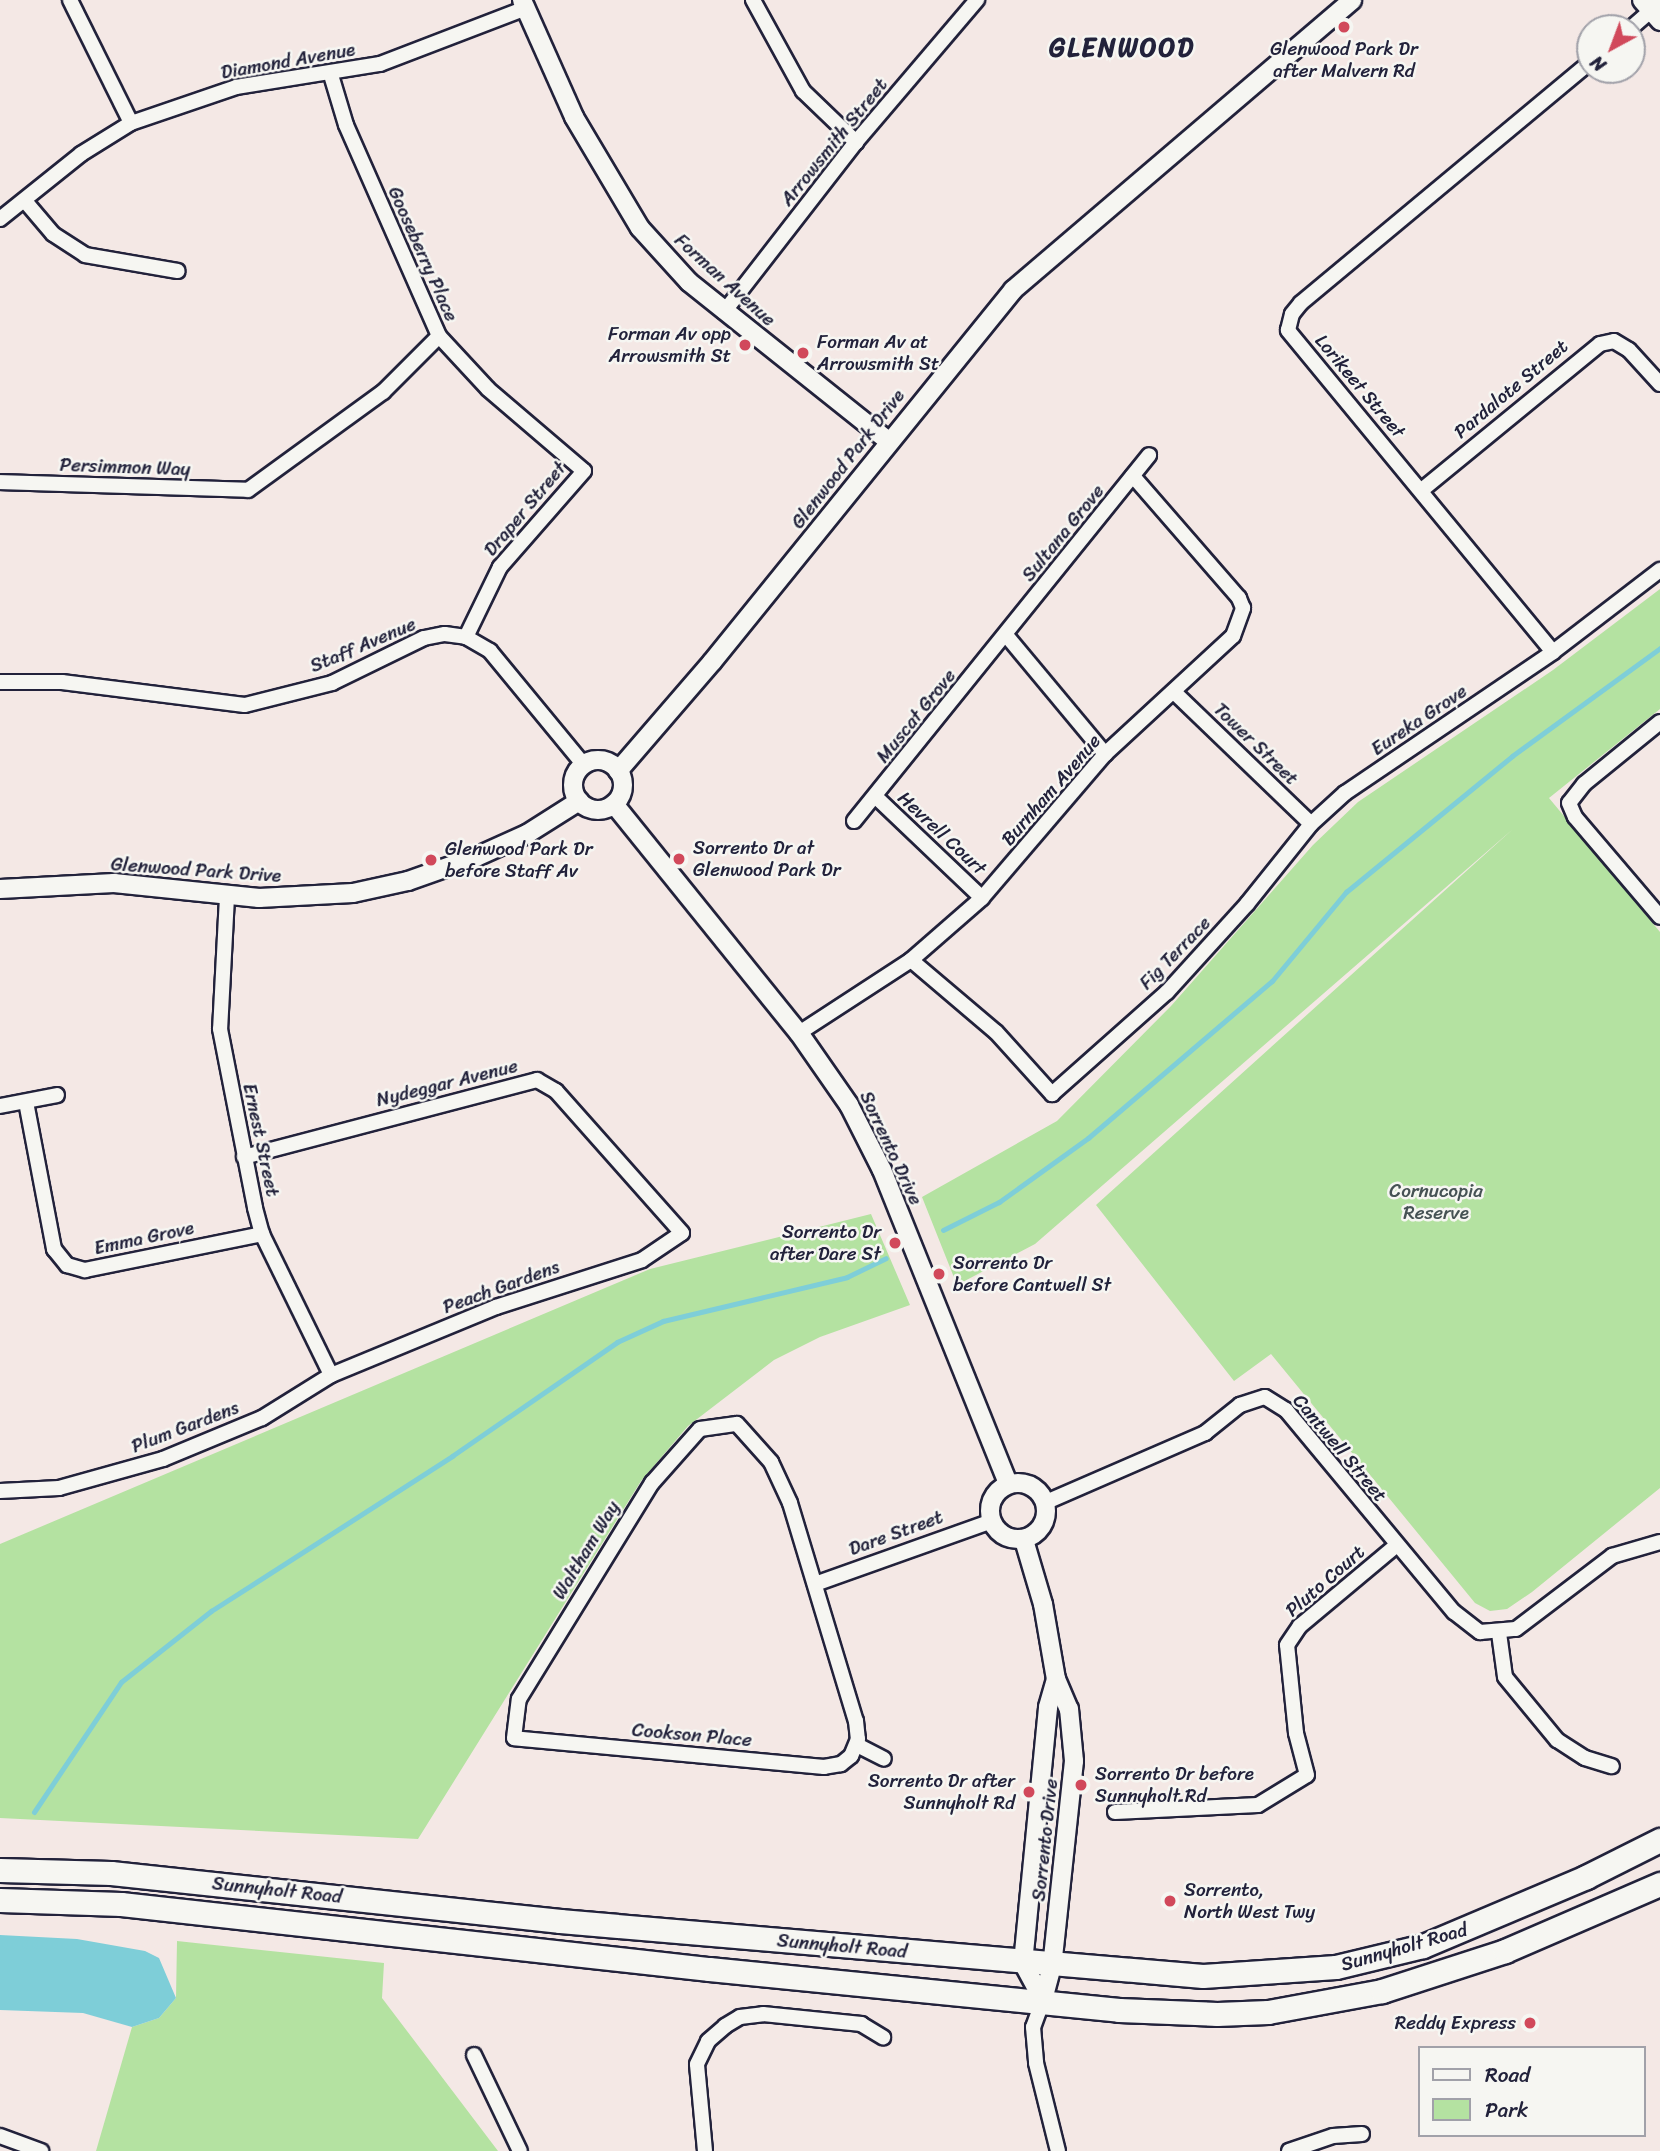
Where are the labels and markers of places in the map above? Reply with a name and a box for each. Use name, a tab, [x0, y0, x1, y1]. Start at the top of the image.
marker: Glenwood Park Dr after Malvern Rd	[1336, 19, 1352, 35]
place label: Glenwood Park Dr after Malvern Rd	[1270, 38, 1418, 82]
place label: Forman Av opp Arrowsmith St	[608, 323, 731, 367]
place label: Forman Av at Arrowsmith St	[817, 331, 939, 375]
marker: Forman Av opp Arrowsmith St	[737, 337, 753, 353]
marker: Forman Av at Arrowsmith St	[795, 345, 811, 361]
place label: Sorrento Dr at Glenwood Park Dr	[693, 837, 840, 881]
place label: Glenwood Park Dr before Staff Av	[445, 838, 592, 882]
marker: Sorrento Dr at Glenwood Park Dr	[671, 851, 687, 867]
marker: Glenwood Park Dr before Staff Av	[423, 852, 439, 868]
place label: Sorrento Dr after Dare St	[769, 1221, 881, 1265]
marker: Sorrento Dr after Dare St	[887, 1235, 903, 1251]
place label: Sorrento Dr before Cantwell St	[953, 1252, 1112, 1296]
marker: Sorrento Dr before Cantwell St	[931, 1266, 947, 1282]
place label: Sorrento Dr before Sunnyholt Rd	[1095, 1763, 1254, 1807]
place label: Sorrento Dr after Sunnyholt Rd	[868, 1770, 1015, 1814]
marker: Sorrento Dr before Sunnyholt Rd	[1073, 1777, 1089, 1793]
marker: Sorrento Dr after Sunnyholt Rd	[1021, 1784, 1037, 1800]
place label: Sorrento, North West Twy	[1184, 1879, 1316, 1923]
marker: Sorrento, North West Twy	[1162, 1893, 1178, 1909]
place label: Reddy Express	[1395, 2012, 1516, 2034]
marker: Reddy Express	[1522, 2015, 1538, 2031]

